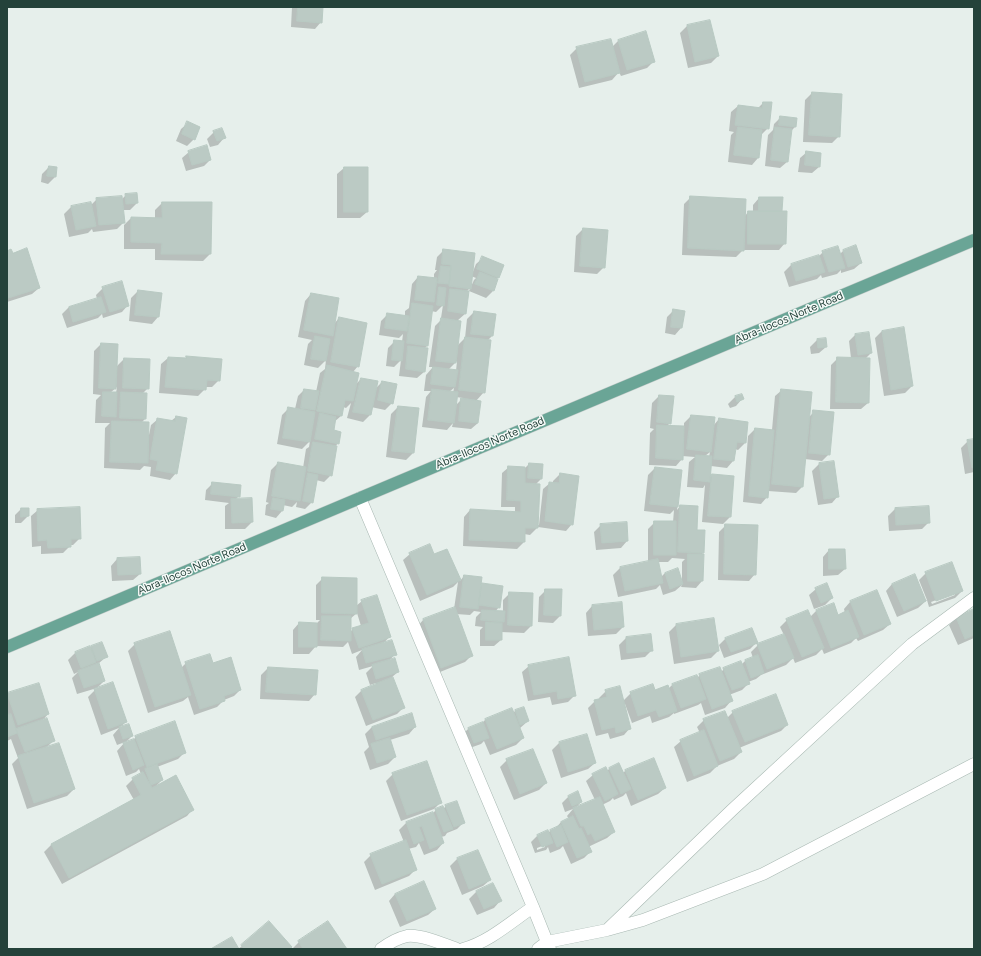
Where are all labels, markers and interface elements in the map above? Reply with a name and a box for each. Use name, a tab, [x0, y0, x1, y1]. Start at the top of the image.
street label: Abra-Ilocos Norte Road	[733, 289, 845, 347]
street label: Abra-Ilocos Norte Road	[434, 414, 546, 472]
street label: Abra-Ilocos Norte Road	[136, 540, 248, 598]

